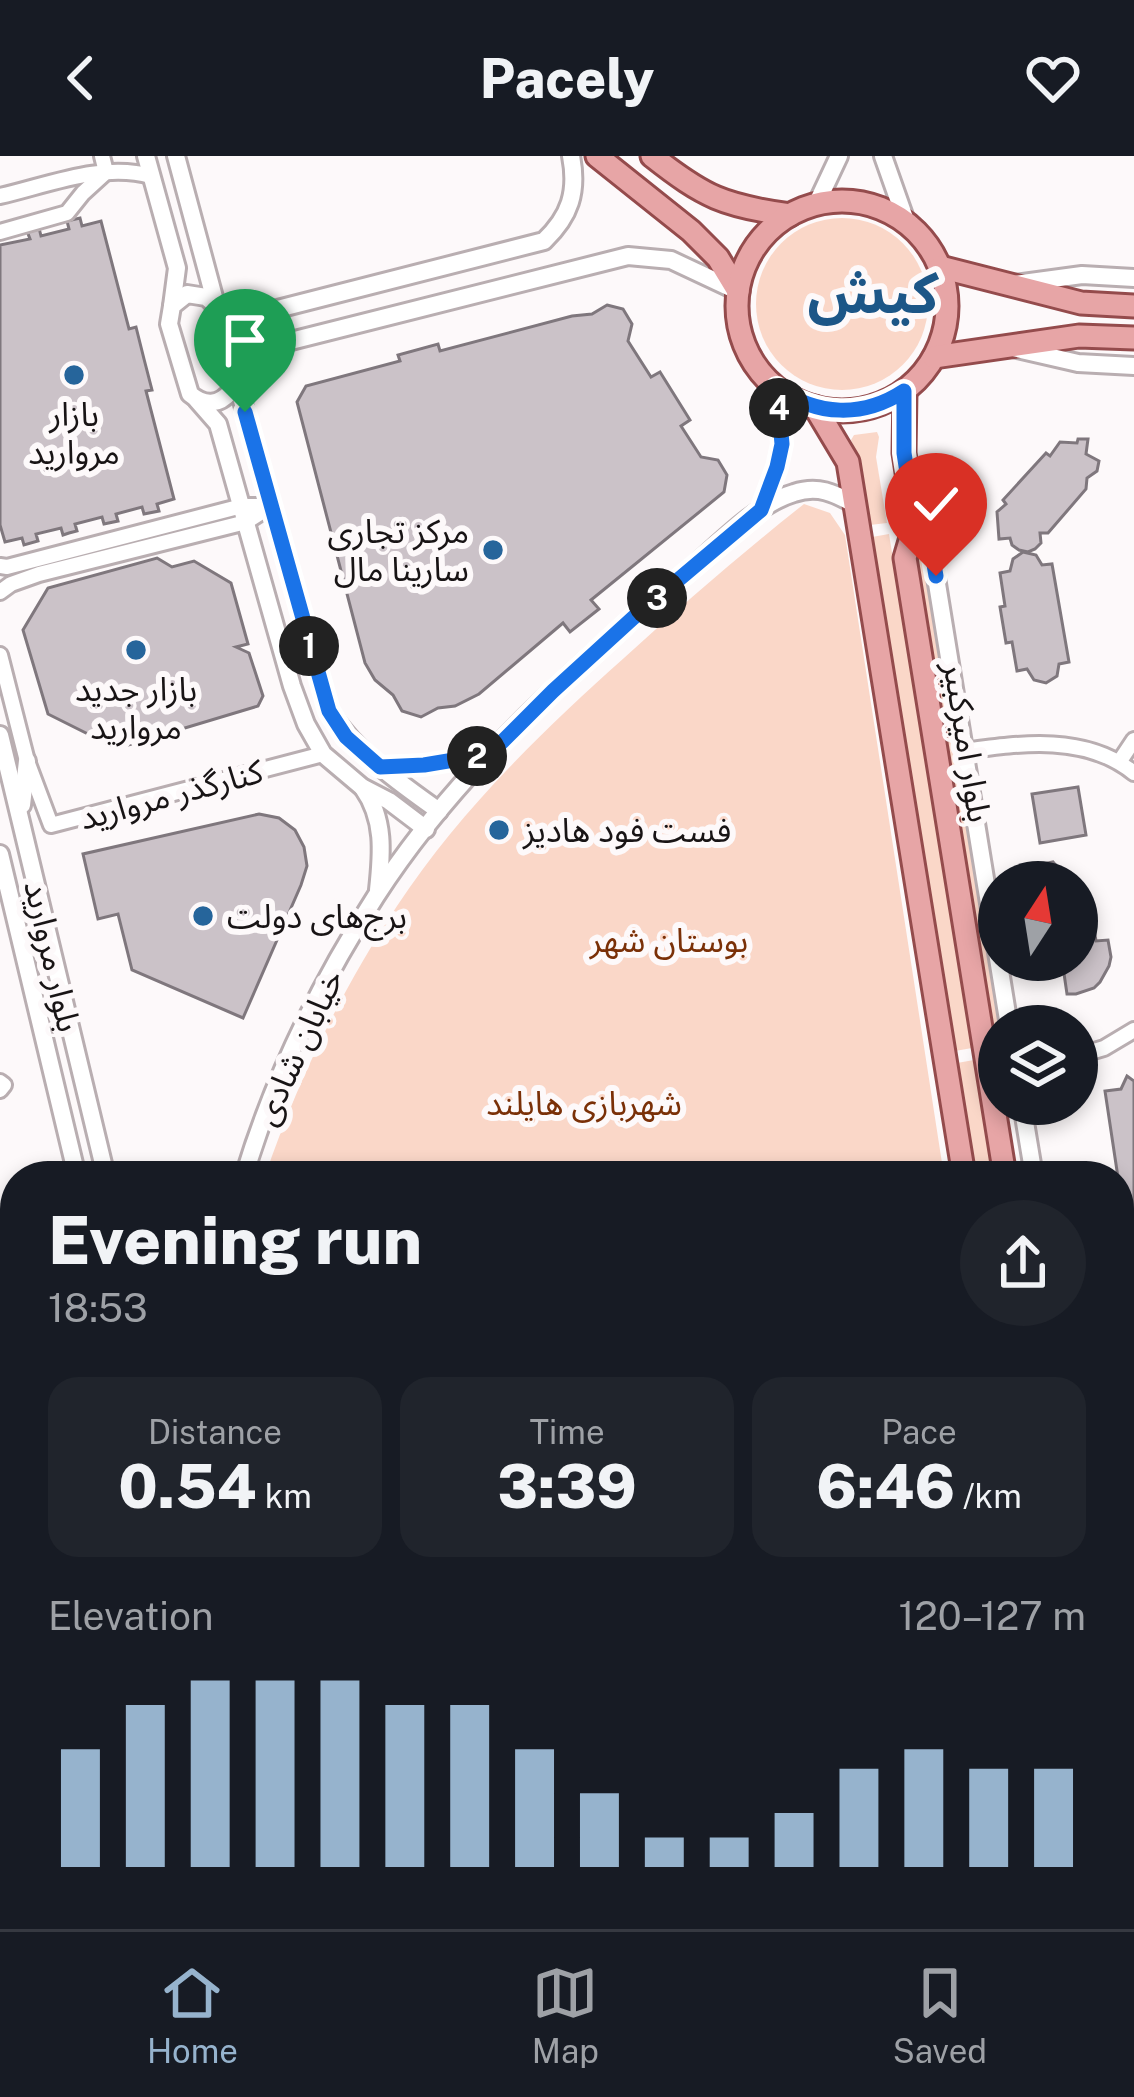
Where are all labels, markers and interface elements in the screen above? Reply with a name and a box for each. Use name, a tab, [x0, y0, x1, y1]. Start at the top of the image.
icon: back	[48, 45, 114, 111]
icon: heart	[1020, 45, 1086, 111]
text: Pacely	[480, 47, 654, 110]
district label: كيش	[807, 259, 940, 326]
pin	[194, 289, 296, 412]
icon: arrive	[212, 307, 278, 373]
marker: بازار مروارید	[61, 362, 87, 388]
pin: 4	[749, 378, 809, 438]
text: 4	[768, 389, 790, 427]
place label: بازار مروارید	[28, 395, 120, 472]
pin	[885, 453, 987, 576]
icon: check	[903, 471, 969, 537]
place label: مرکز تجاری سارینا مال	[328, 512, 469, 589]
marker: مرکز تجاری سارینا مال	[480, 537, 506, 563]
pin: 3	[627, 568, 687, 628]
text: 3	[646, 579, 668, 617]
pin: 1	[279, 616, 339, 676]
text: 1	[302, 627, 316, 665]
marker: بازار جدید مروارید	[123, 637, 149, 663]
street label: بلوار امیرکبیر	[935, 658, 999, 825]
place label: بازار جدید مروارید	[75, 670, 197, 747]
pin: 2	[447, 726, 507, 786]
text: 2	[467, 737, 487, 775]
street label: کنارگذر مروارید	[75, 751, 267, 838]
place label: فست فود هادیز	[522, 811, 731, 850]
marker: فست فود هادیز	[486, 817, 512, 843]
north arrow	[978, 861, 1098, 981]
map controls	[978, 861, 1098, 1125]
street label: بلوار مروارید	[16, 877, 89, 1035]
place label: برج‌های دولت	[227, 897, 407, 941]
marker: برج‌های دولت	[190, 903, 216, 929]
park label: بوستان شهر	[589, 921, 748, 960]
street label: خیابان شادی	[246, 963, 351, 1131]
button: layers	[978, 1005, 1098, 1125]
park label: شهربازی هایلند	[486, 1084, 682, 1123]
button: share	[960, 1200, 1086, 1326]
text: Evening run	[48, 1201, 422, 1279]
text: 18:53	[48, 1285, 147, 1331]
text: Distance	[148, 1413, 282, 1451]
text: Time	[529, 1413, 605, 1451]
text: Pace	[881, 1413, 957, 1451]
text: 0.54	[118, 1451, 257, 1522]
text: 3:39	[497, 1451, 637, 1522]
text: 6:46	[816, 1451, 955, 1522]
text: km	[257, 1477, 312, 1515]
text: /km	[955, 1477, 1022, 1515]
text: Elevation	[48, 1593, 214, 1639]
text: 120–127 m	[899, 1593, 1086, 1639]
tab: Home	[147, 1960, 238, 2070]
tab: Map	[532, 1960, 599, 2070]
tab: Saved	[893, 1960, 987, 2070]

